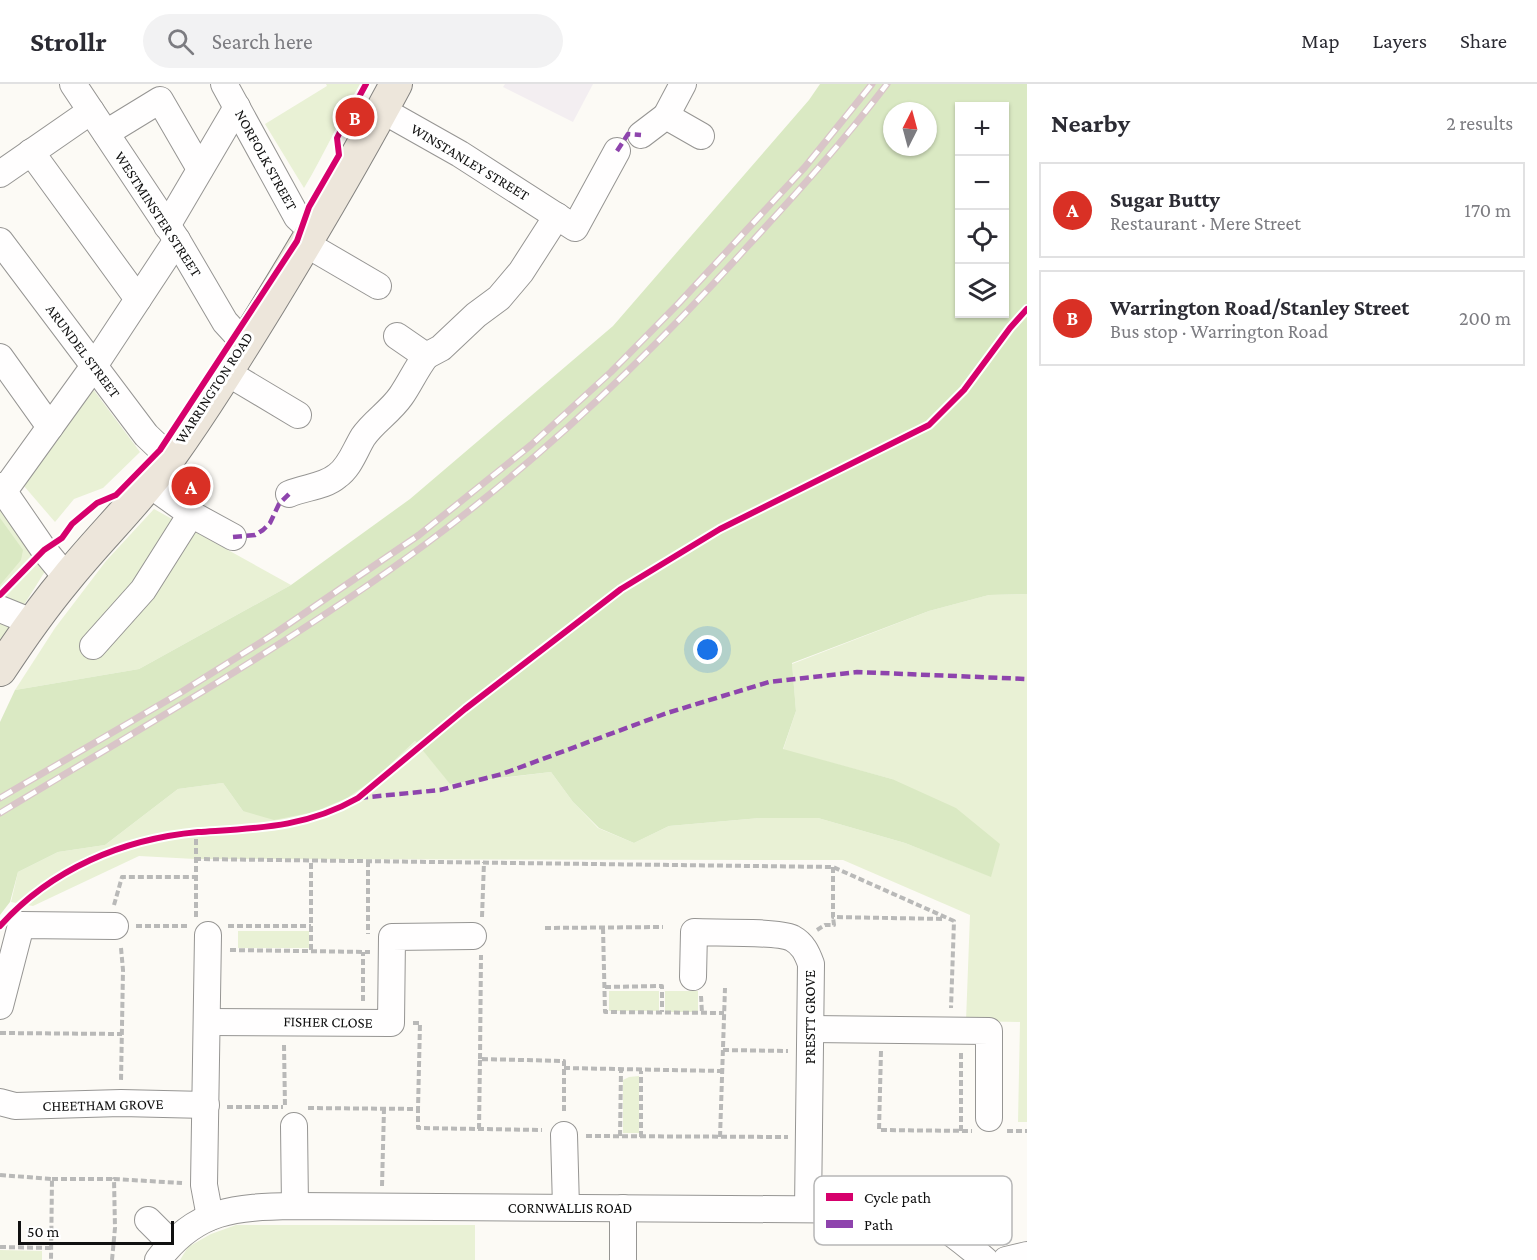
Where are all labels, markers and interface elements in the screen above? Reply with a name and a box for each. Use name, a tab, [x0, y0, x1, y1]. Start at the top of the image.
search box	[143, 14, 563, 68]
icon: search	[164, 25, 197, 58]
text: Strollr	[30, 26, 107, 57]
text: Search here	[212, 29, 313, 54]
text: Map	[1301, 29, 1340, 53]
text: Layers	[1373, 29, 1427, 53]
text: Share	[1460, 29, 1507, 53]
pin: B	[336, 94, 374, 140]
north arrow	[883, 102, 937, 156]
map controls	[955, 102, 1009, 318]
button: +	[955, 102, 1009, 156]
street label: NORFOLK STREET	[232, 107, 300, 213]
text: Nearby	[1051, 109, 1130, 138]
text: 2 results	[1446, 112, 1513, 134]
street label: WINSTANLEY STREET	[408, 120, 532, 204]
street label: WESTMINSTER STREET	[111, 148, 205, 280]
button: −	[955, 156, 1009, 210]
text: Sugar Butty	[1110, 187, 1220, 212]
text: A	[1067, 199, 1078, 221]
text: 170 m	[1464, 199, 1511, 221]
button: locate	[955, 210, 1009, 264]
text: Restaurant · Mere Street	[1110, 212, 1301, 234]
button: layers	[955, 264, 1009, 318]
text: Warrington Road/Stanley Street	[1110, 295, 1409, 320]
street label: ARUNDEL STREET	[43, 301, 123, 401]
text: B	[1067, 307, 1078, 329]
text: 200 m	[1459, 307, 1511, 329]
text: Bus stop · Warrington Road	[1110, 320, 1328, 342]
street label: WARRINGTON ROAD	[172, 329, 256, 447]
pin: A	[172, 464, 210, 508]
your location	[693, 635, 722, 664]
street label: PRESTT GROVE	[802, 970, 818, 1064]
street label: FISHER CLOSE	[283, 1013, 373, 1031]
street label: CHEETHAM GROVE	[42, 1096, 164, 1114]
legend	[814, 1176, 1012, 1245]
text: Cycle path	[864, 1189, 931, 1207]
street label: CORNWALLIS ROAD	[508, 1200, 632, 1216]
text: Path	[864, 1216, 894, 1233]
scale bar	[18, 1218, 174, 1246]
text: 50 m	[27, 1223, 59, 1240]

